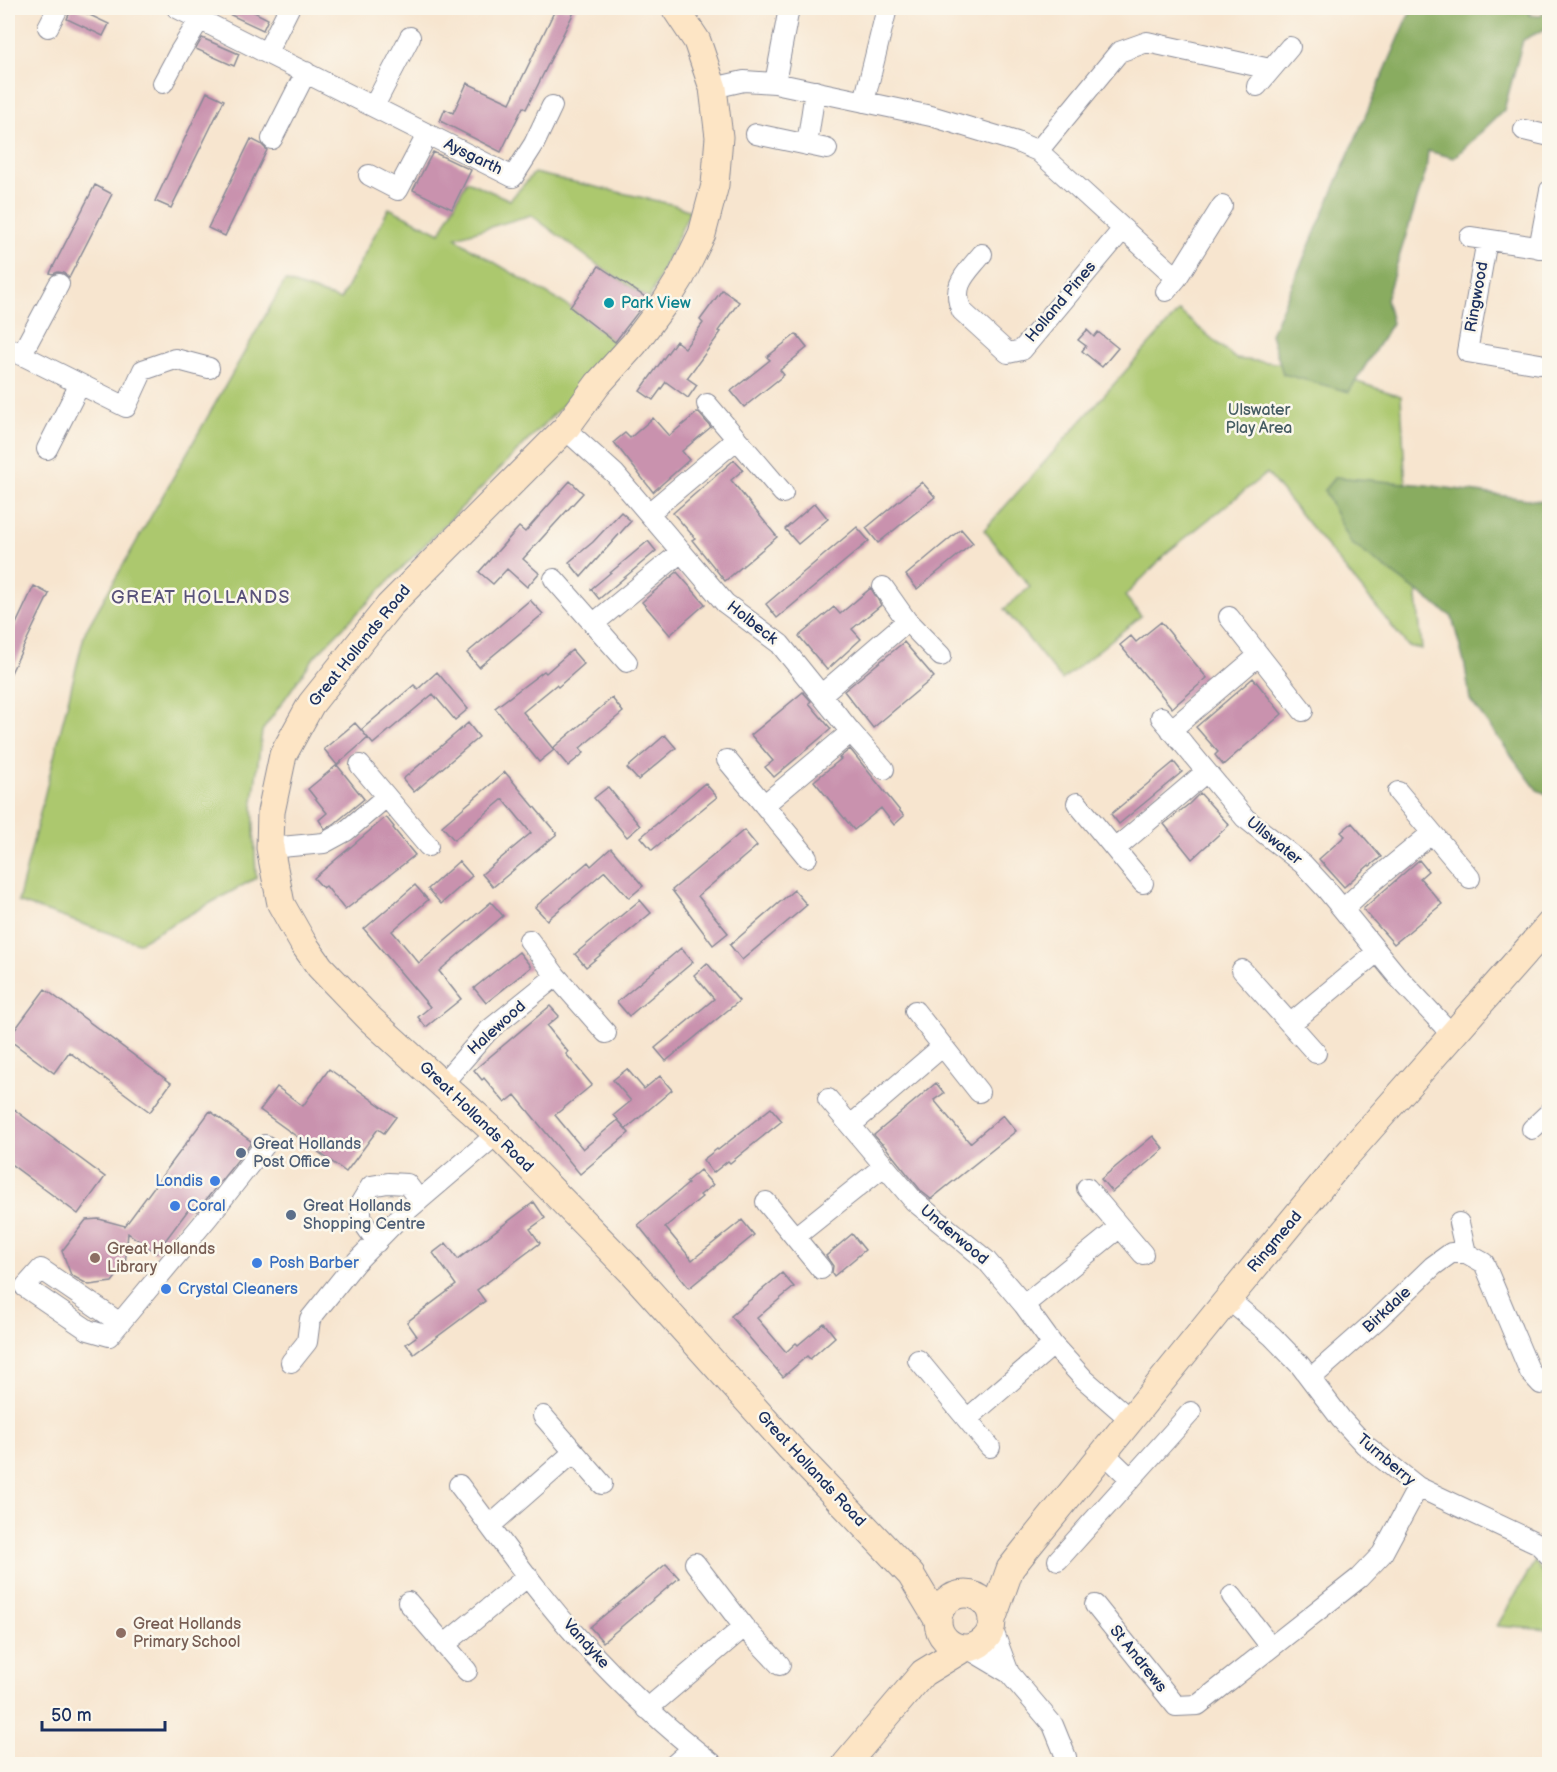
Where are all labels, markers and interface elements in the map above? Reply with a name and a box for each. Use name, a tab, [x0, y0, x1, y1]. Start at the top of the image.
street label: Aysgarth	[441, 135, 505, 179]
street label: Holland Pines	[1022, 258, 1100, 346]
street label: Ringwood	[1461, 260, 1493, 334]
place label: Park View	[621, 294, 691, 313]
marker: Park View	[602, 296, 616, 310]
park label: Ulswater Play Area	[1226, 401, 1292, 438]
street label: Great Hollands Road	[305, 581, 415, 711]
district label: GREAT HOLLANDS	[111, 587, 291, 608]
street label: Holbeck	[723, 597, 781, 649]
street label: Ullswater	[1242, 813, 1306, 869]
street label: Halewood	[464, 997, 530, 1059]
street label: Great Hollands Road	[415, 1058, 537, 1176]
place label: Great Hollands Post Office	[253, 1135, 361, 1172]
marker: Great Hollands Post Office	[234, 1146, 248, 1160]
place label: Londis	[155, 1172, 203, 1191]
marker: Londis	[208, 1174, 222, 1188]
place label: Coral	[187, 1197, 226, 1216]
place label: Great Hollands Shopping Centre	[303, 1197, 426, 1234]
marker: Coral	[168, 1199, 182, 1213]
street label: Underwood	[916, 1201, 992, 1269]
street label: Ringmead	[1244, 1207, 1306, 1277]
marker: Great Hollands Shopping Centre	[284, 1208, 298, 1222]
place label: Great Hollands Library	[107, 1240, 215, 1277]
marker: Great Hollands Library	[88, 1251, 102, 1265]
place label: Posh Barber	[269, 1254, 359, 1273]
marker: Posh Barber	[250, 1256, 264, 1270]
place label: Crystal Cleaners	[178, 1280, 298, 1299]
marker: Crystal Cleaners	[159, 1282, 173, 1296]
street label: Birkdale	[1359, 1283, 1416, 1337]
street label: Great Hollands Road	[752, 1407, 870, 1531]
street label: Turnberry	[1353, 1430, 1420, 1490]
place label: Great Hollands Primary School	[133, 1615, 241, 1652]
street label: Vandyke	[559, 1615, 614, 1673]
street label: St Andrews	[1105, 1622, 1171, 1696]
marker: Great Hollands Primary School	[114, 1626, 128, 1640]
scale bar	[42, 1694, 165, 1732]
text: 50 m	[51, 1705, 92, 1726]

